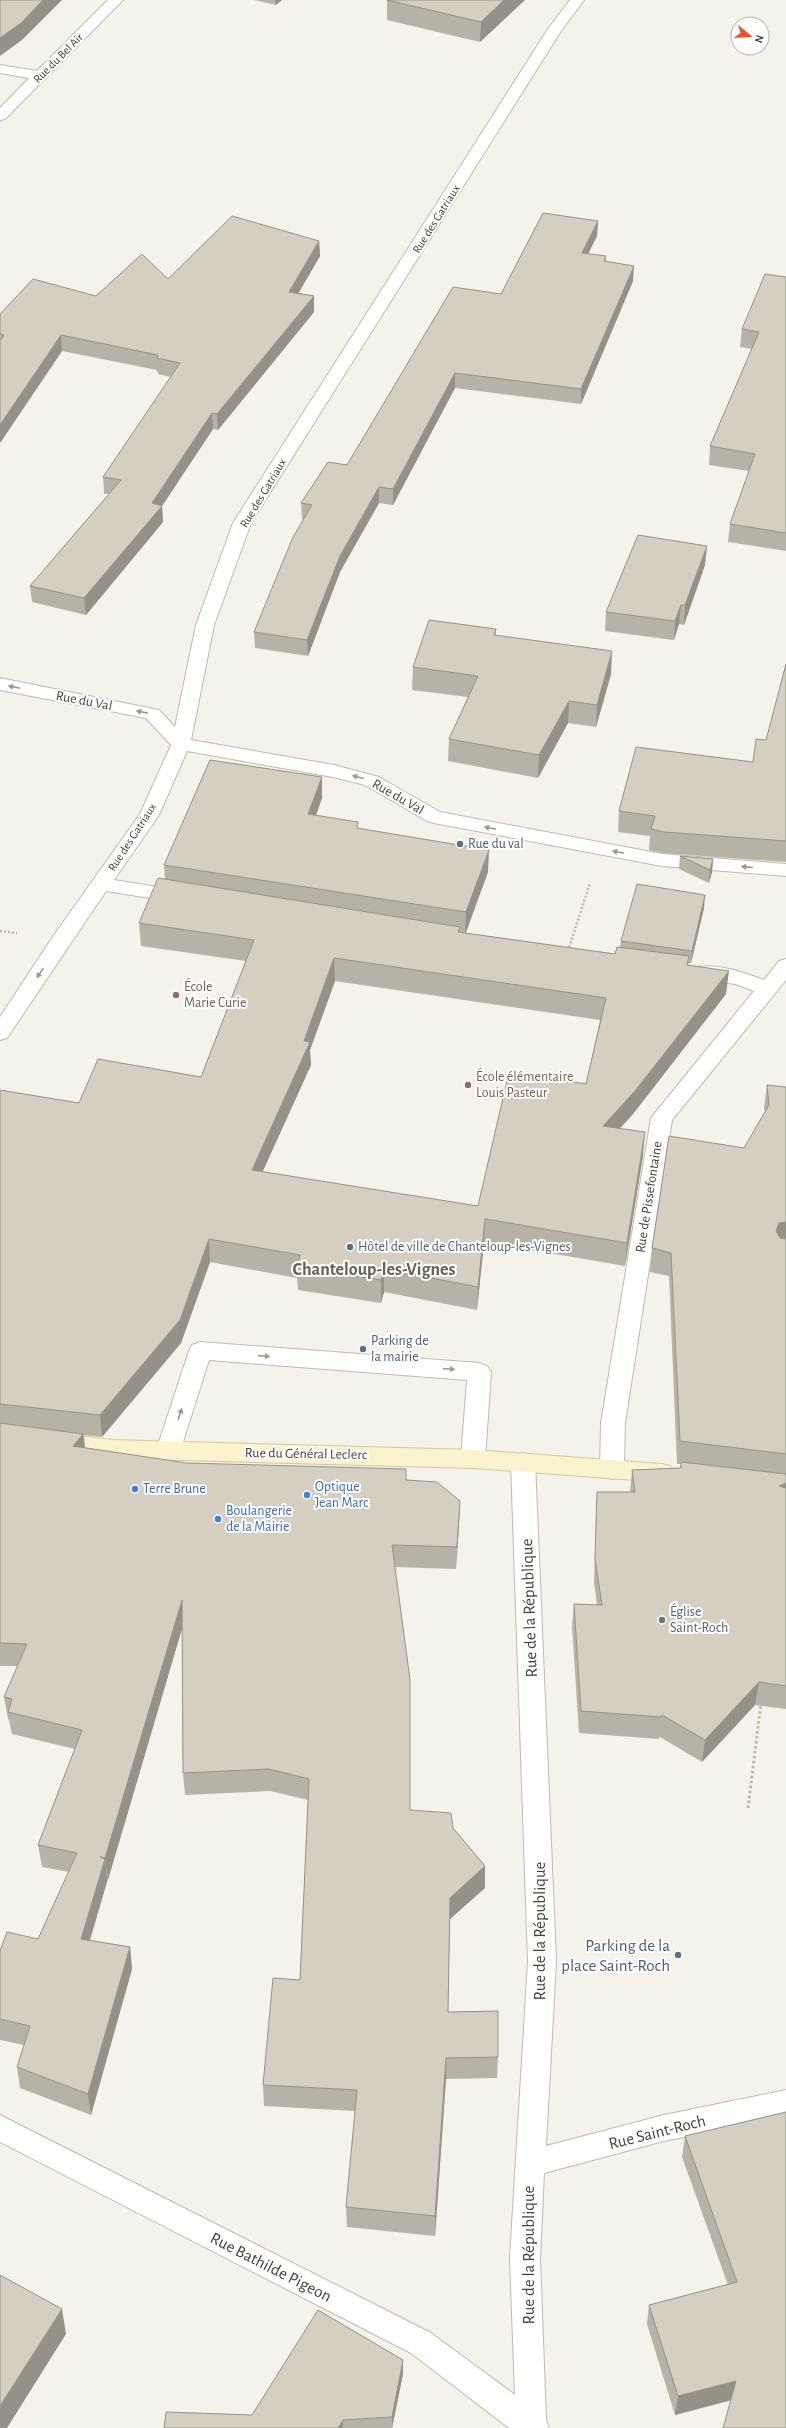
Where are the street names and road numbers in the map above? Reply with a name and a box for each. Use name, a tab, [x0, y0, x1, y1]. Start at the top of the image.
street label: Rue du Bel Air	[31, 31, 85, 85]
street label: Rue des Gatriaux	[410, 183, 462, 255]
street label: Rue des Gatriaux	[238, 456, 288, 530]
street label: Rue du Val	[55, 689, 113, 713]
street label: Rue du Val	[370, 777, 426, 817]
street label: Rue des Gatriaux	[106, 801, 158, 873]
street label: Rue de Pissefontaine	[633, 1140, 665, 1254]
street label: Rue du Général Leclerc	[245, 1446, 368, 1462]
street label: Rue de la République	[518, 1538, 540, 1678]
street label: Rue de la République	[531, 1861, 548, 2000]
street label: Rue Saint-Roch	[607, 2112, 707, 2152]
street label: Rue de la République	[520, 2185, 537, 2324]
street label: Rue Bathilde Pigeon	[208, 2229, 334, 2305]

